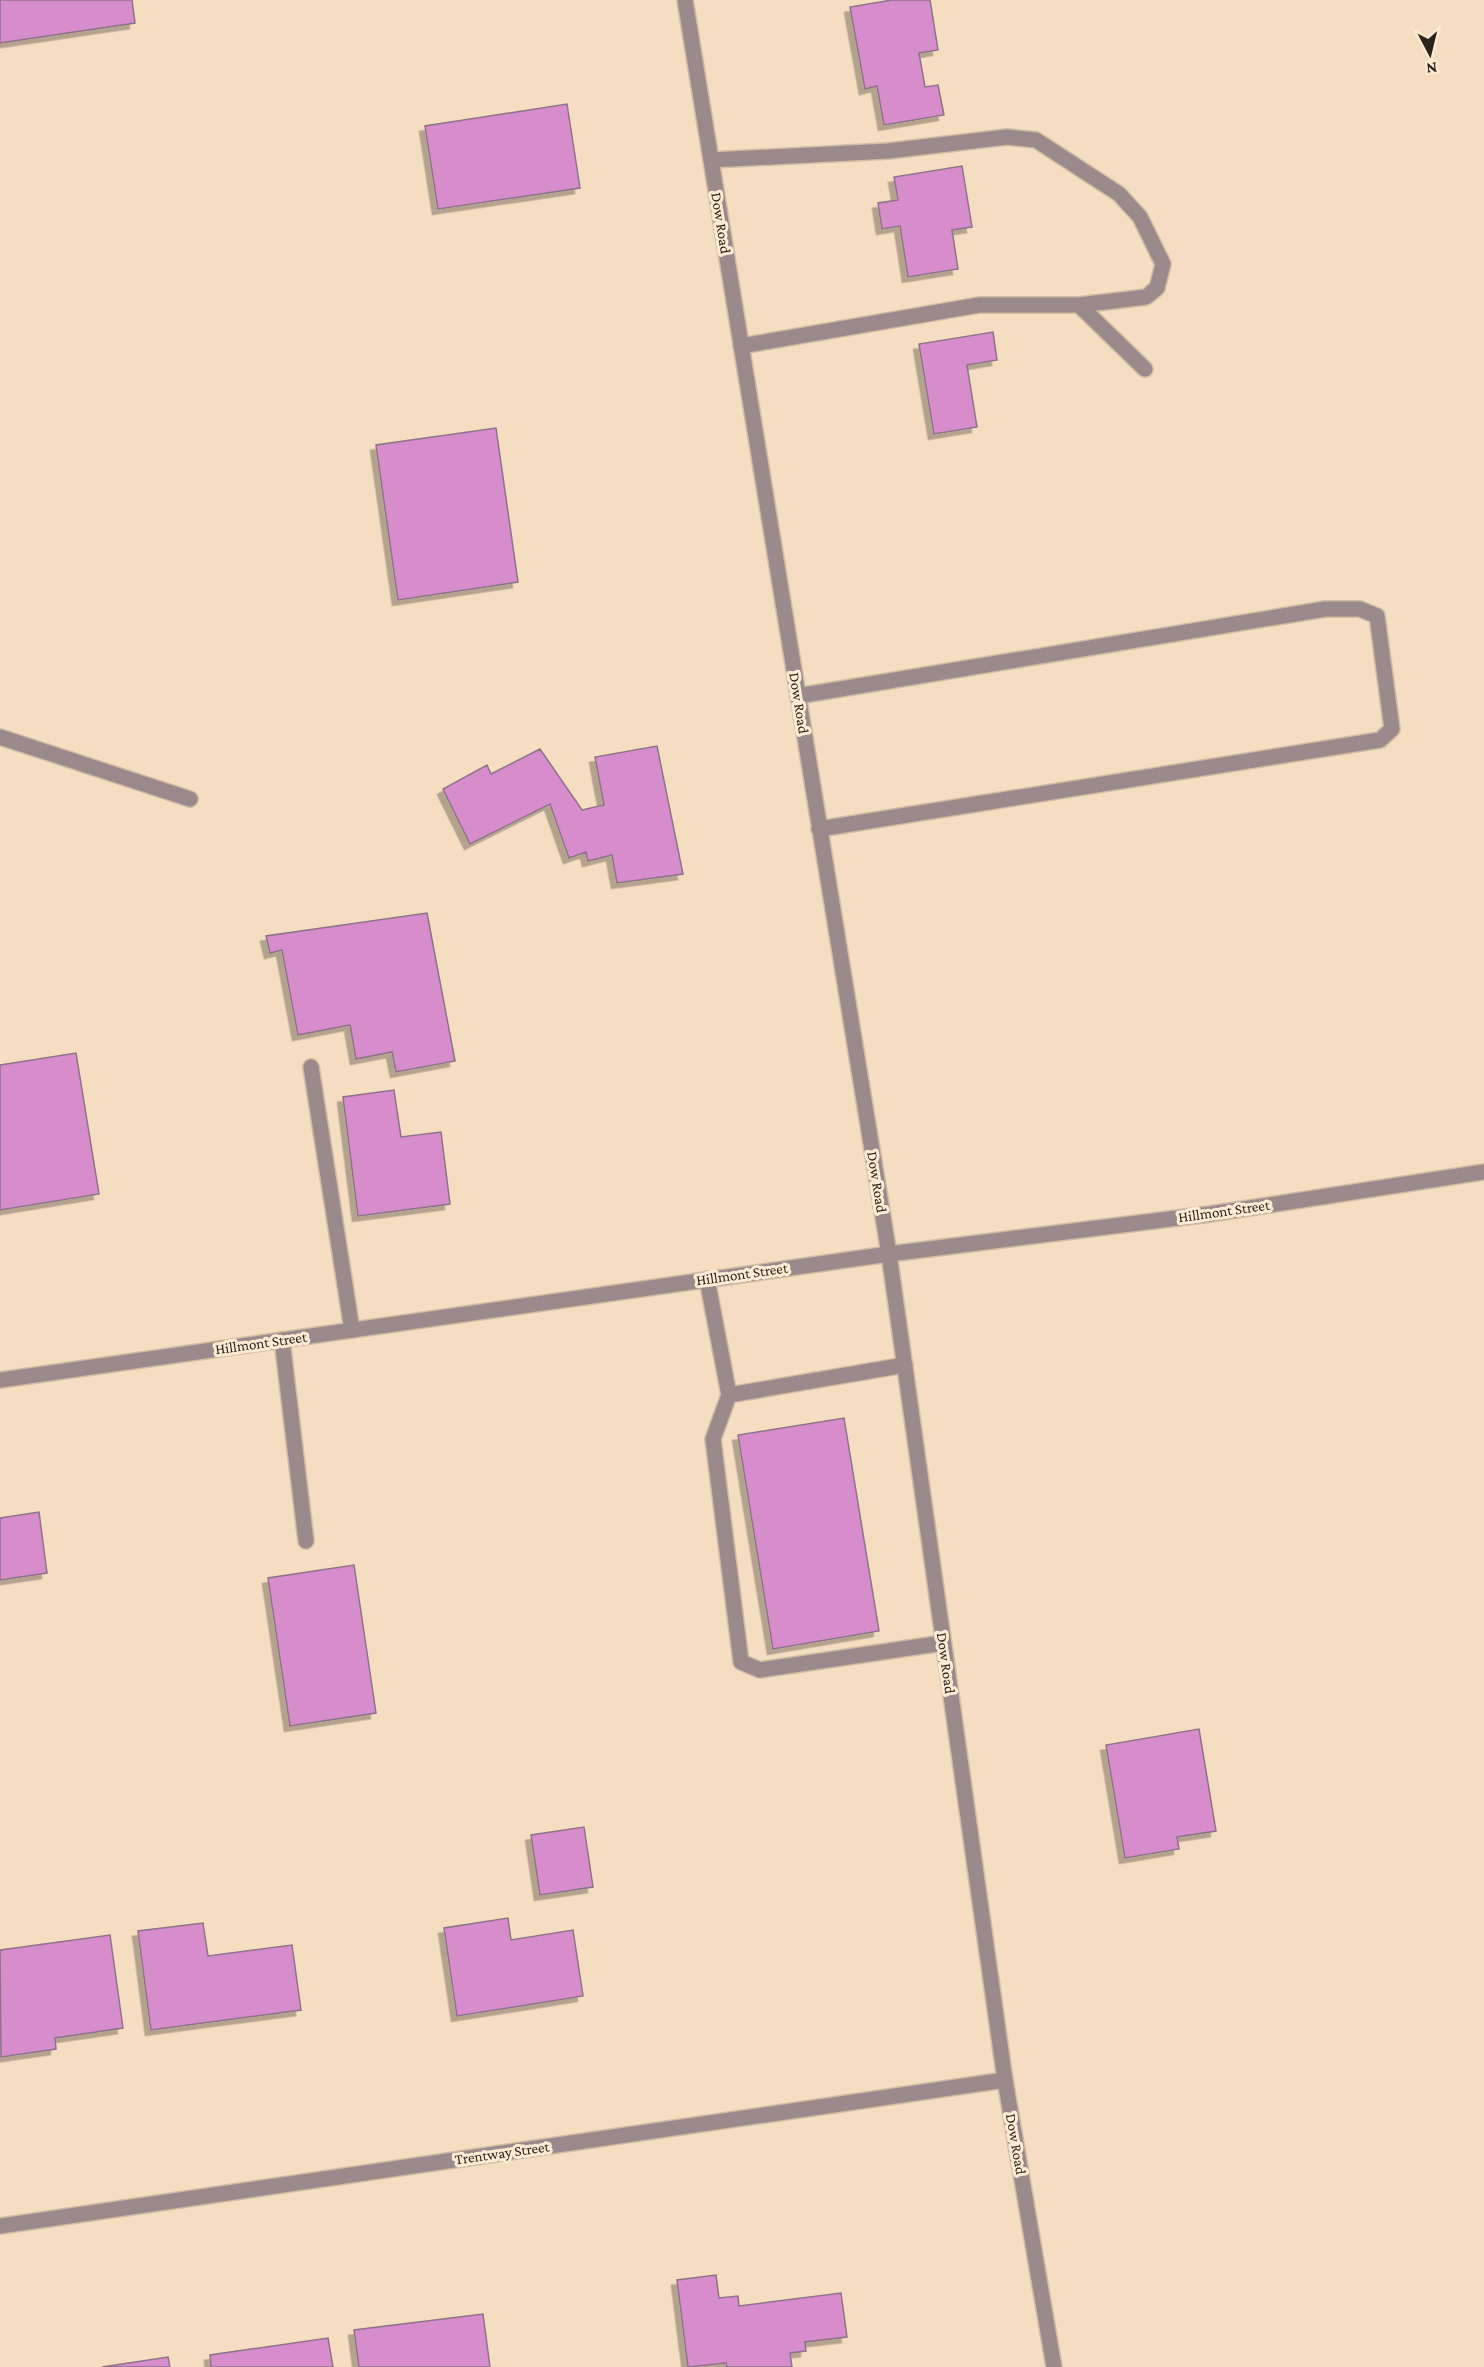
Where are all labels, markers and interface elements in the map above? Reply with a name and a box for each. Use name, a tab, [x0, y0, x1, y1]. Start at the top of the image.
north arrow	[1400, 24, 1460, 84]
text: N	[1425, 59, 1438, 78]
street label: Dow Road	[708, 191, 734, 255]
street label: Dow Road	[786, 671, 812, 735]
street label: Dow Road	[864, 1150, 890, 1214]
street label: Hillmont Street	[1177, 1197, 1272, 1225]
street label: Hillmont Street	[695, 1260, 790, 1288]
street label: Hillmont Street	[214, 1329, 309, 1357]
street label: Dow Road	[934, 1631, 958, 1695]
street label: Dow Road	[1003, 2112, 1029, 2176]
street label: Trentway Street	[454, 2138, 551, 2169]

